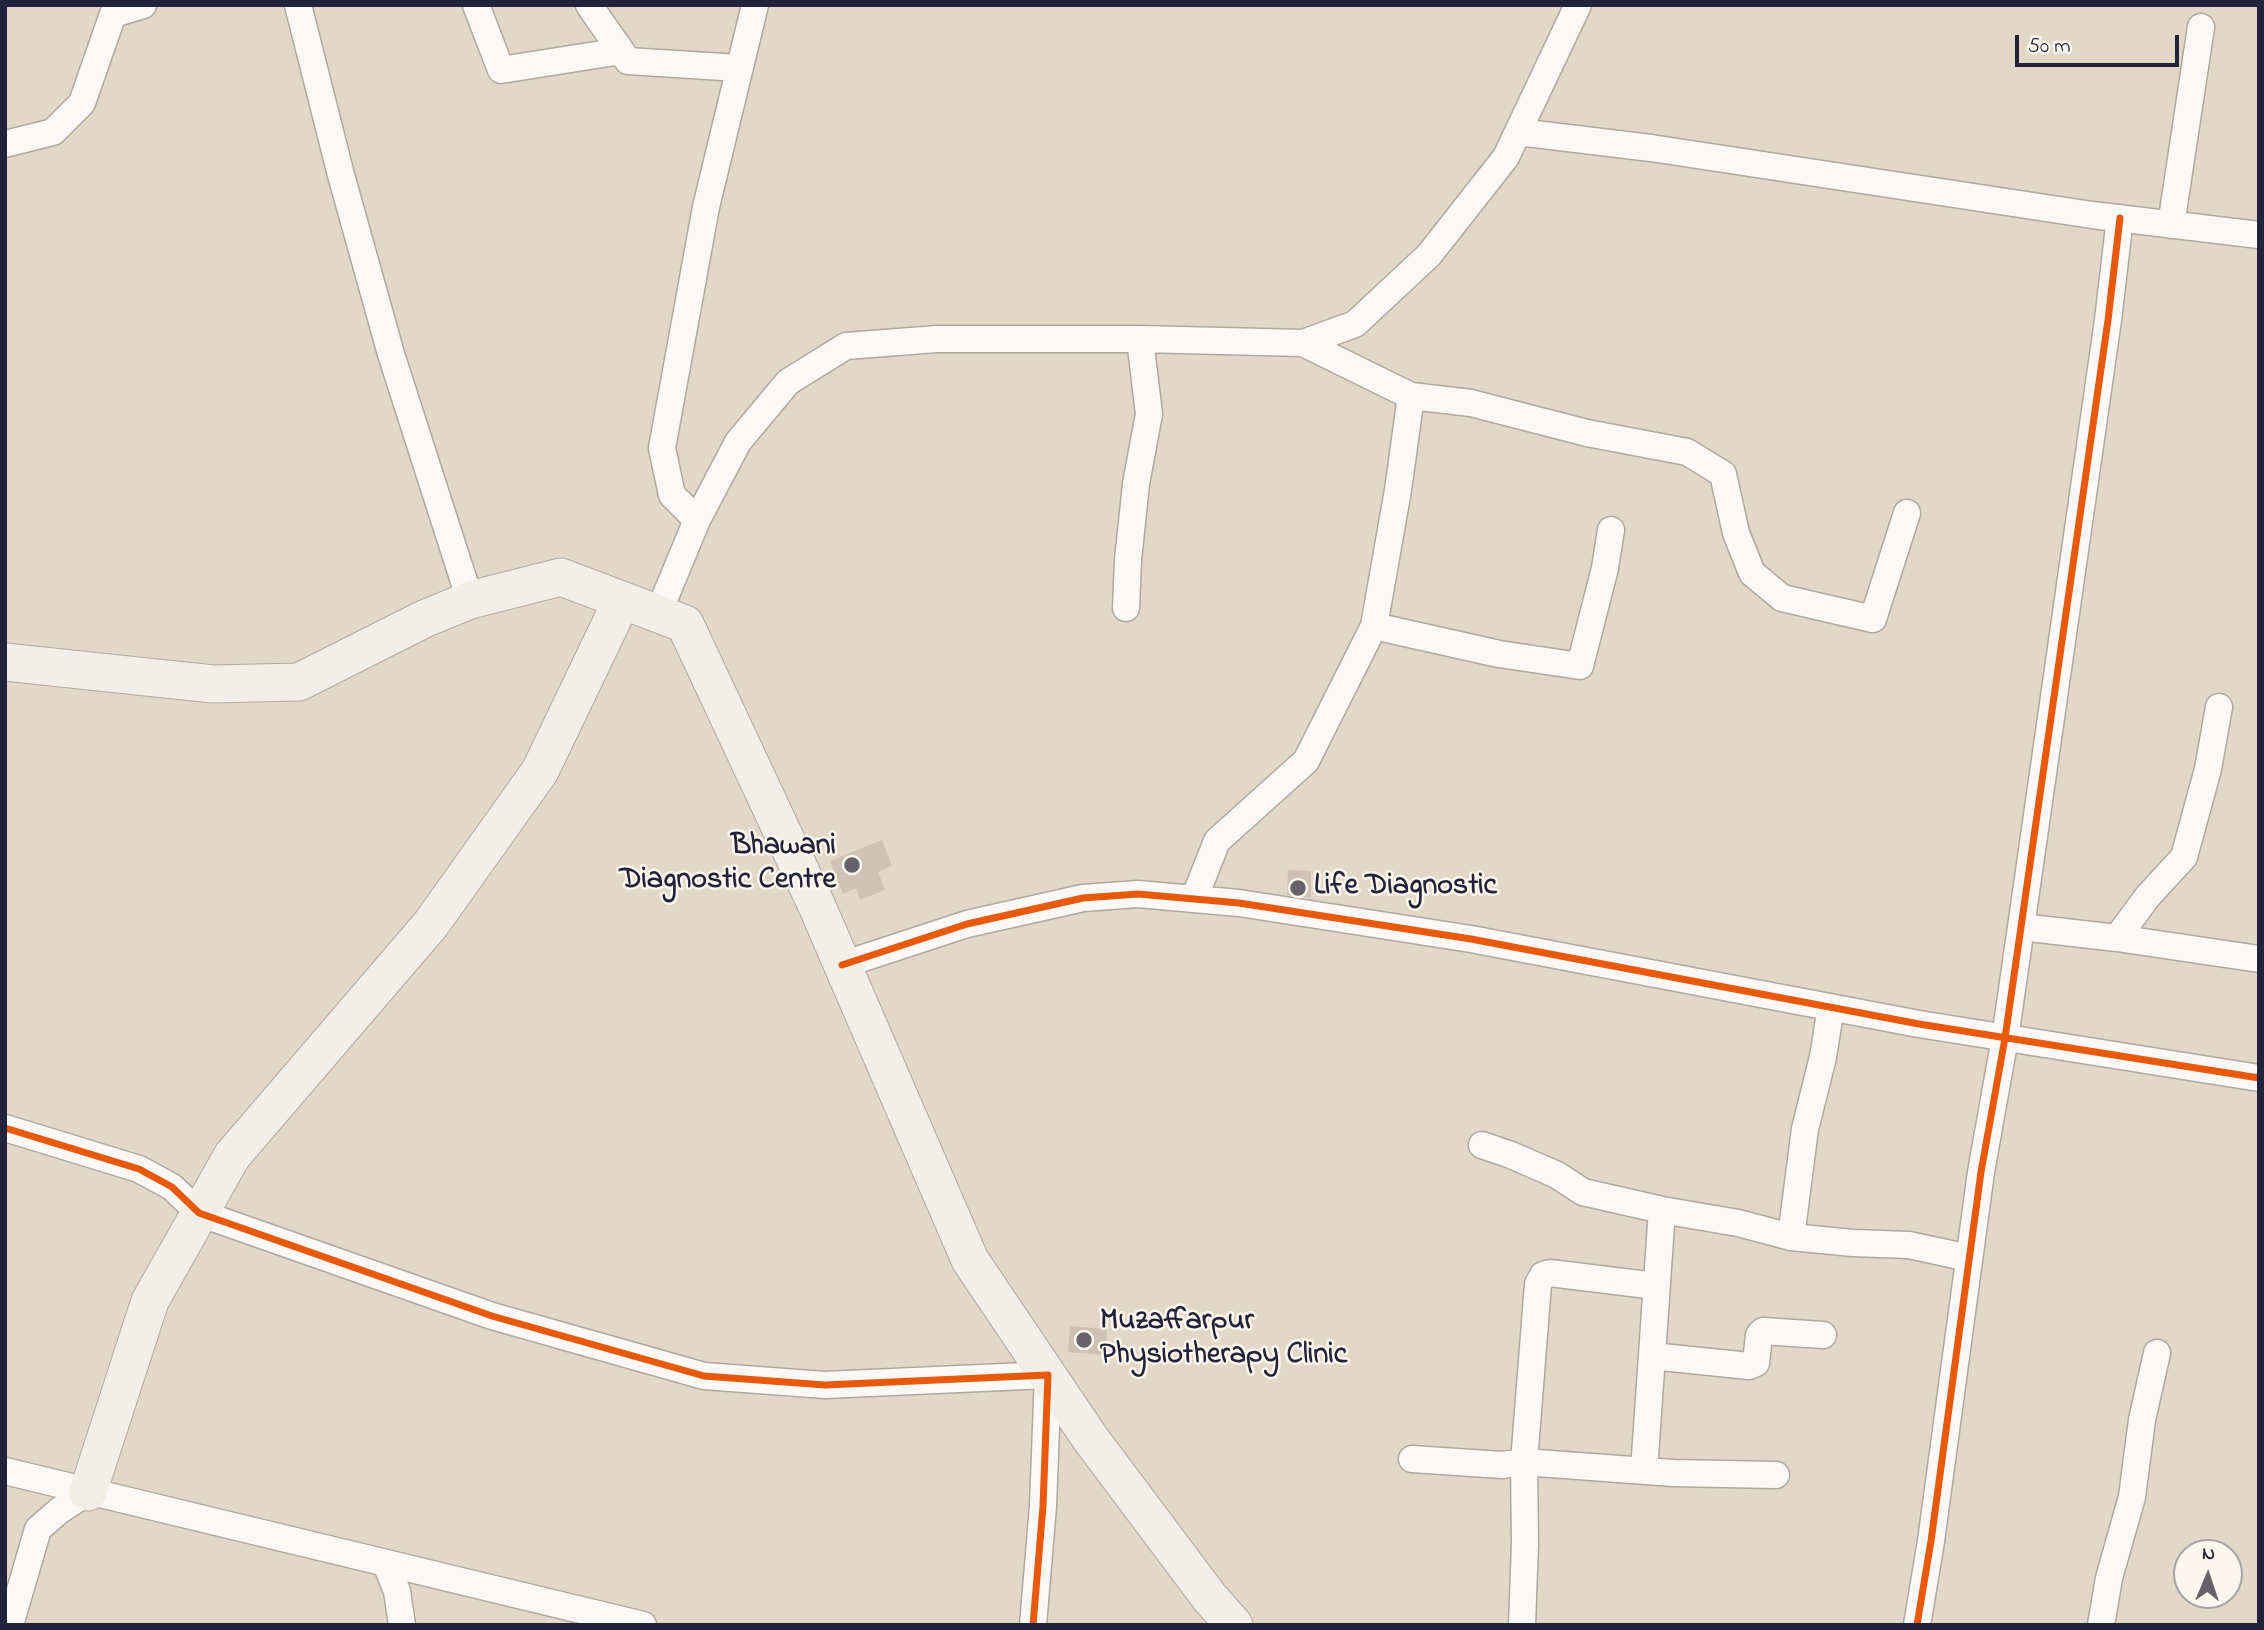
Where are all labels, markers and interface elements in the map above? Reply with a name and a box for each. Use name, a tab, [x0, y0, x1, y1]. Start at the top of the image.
scale bar	[2019, 21, 2184, 65]
text: 50 m	[2028, 32, 2071, 62]
place label: Bhawani Diagnostic Centre	[619, 830, 836, 900]
marker: Bhawani Diagnostic Centre	[842, 855, 862, 875]
place label: Life Diagnostic	[1314, 870, 1497, 906]
marker: Life Diagnostic	[1288, 878, 1308, 898]
place label: Muzaffarpur Physiotherapy Clinic	[1100, 1305, 1347, 1376]
marker: Muzaffarpur Physiotherapy Clinic	[1074, 1330, 1094, 1350]
north arrow	[2173, 1539, 2243, 1609]
text: N	[2202, 1541, 2216, 1568]

